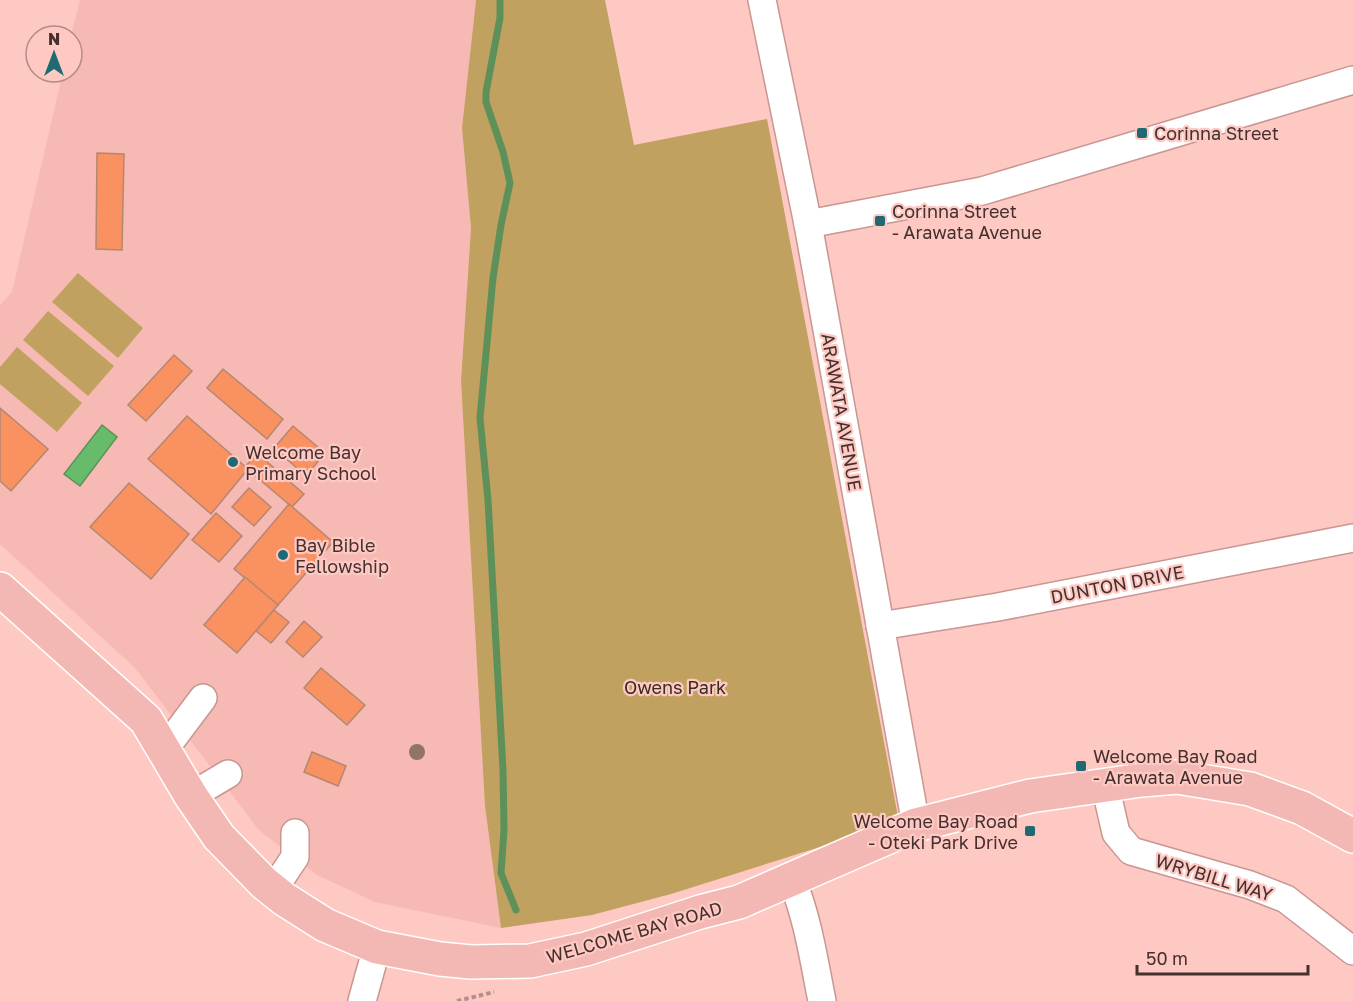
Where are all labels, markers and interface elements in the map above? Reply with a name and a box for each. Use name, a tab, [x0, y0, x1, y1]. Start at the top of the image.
north arrow	[24, 24, 84, 84]
text: N	[48, 29, 60, 49]
place label: Corinna Street	[1154, 122, 1279, 144]
marker: Corinna Street	[1135, 126, 1149, 140]
place label: Corinna Street - Arawata Avenue	[892, 200, 1042, 243]
marker: Corinna Street - Arawata Avenue	[873, 214, 887, 228]
street label: ARAWATA AVENUE	[817, 331, 867, 493]
place label: Welcome Bay Primary School	[245, 441, 377, 484]
marker: Welcome Bay Primary School	[226, 455, 240, 469]
place label: Bay Bible Fellowship	[295, 534, 389, 577]
marker: Bay Bible Fellowship	[276, 548, 290, 562]
street label: DUNTON DRIVE	[1049, 560, 1185, 608]
park label: Owens Park	[624, 676, 726, 698]
place label: Welcome Bay Road - Arawata Avenue	[1093, 745, 1258, 788]
marker: Welcome Bay Road - Arawata Avenue	[1074, 759, 1088, 773]
place label: Welcome Bay Road - Oteki Park Drive	[853, 810, 1018, 853]
marker: Welcome Bay Road - Oteki Park Drive	[1023, 824, 1037, 838]
street label: WRYBILL WAY	[1153, 849, 1276, 905]
street label: WELCOME BAY ROAD	[543, 896, 725, 968]
scale bar	[1137, 938, 1308, 976]
text: 50 m	[1146, 947, 1188, 969]

